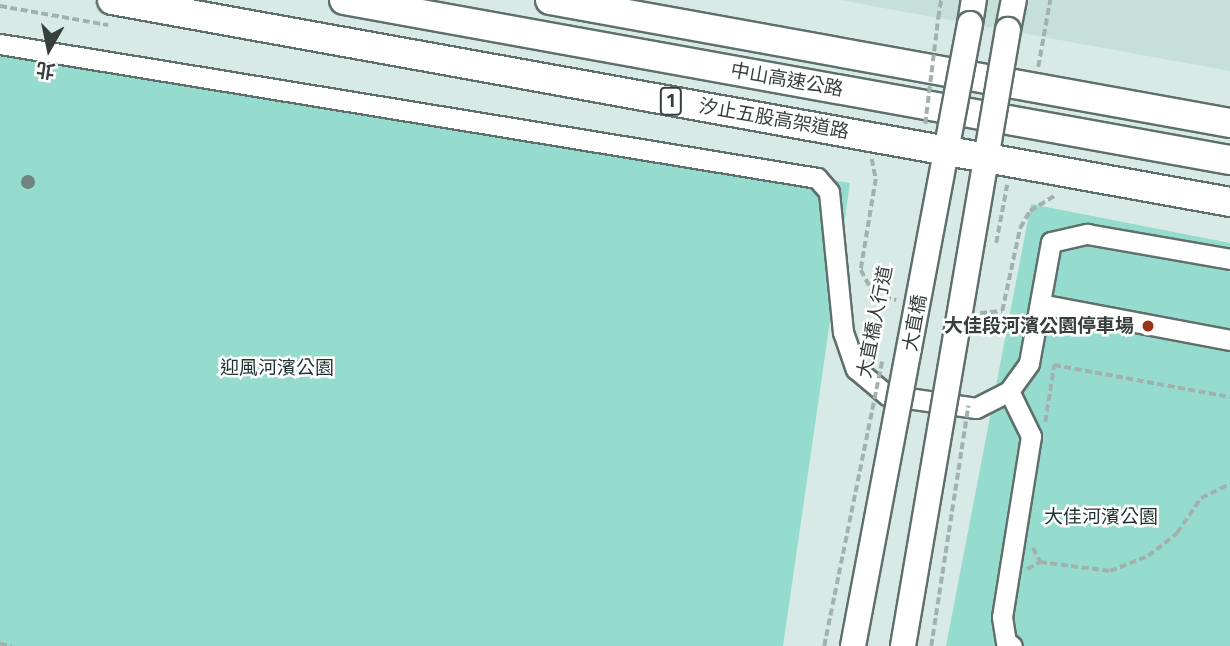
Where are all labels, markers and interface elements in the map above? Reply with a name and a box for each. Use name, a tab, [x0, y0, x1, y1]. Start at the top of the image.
north arrow	[14, 14, 84, 84]
text: 北	[34, 57, 57, 83]
street label: 中山高速公路	[729, 59, 845, 101]
road number: 1	[659, 86, 683, 116]
street label: 汐止五股高架道路	[697, 95, 851, 143]
street label: 大直橋人行道	[853, 264, 897, 380]
street label: 大直橋	[899, 293, 931, 353]
place label: 大佳段河濱公園停車場	[944, 315, 1134, 337]
marker: 大佳段河濱公園停車場	[1140, 318, 1156, 334]
park label: 迎風河濱公園	[220, 357, 334, 379]
park label: 大佳河濱公園	[1044, 506, 1158, 528]

